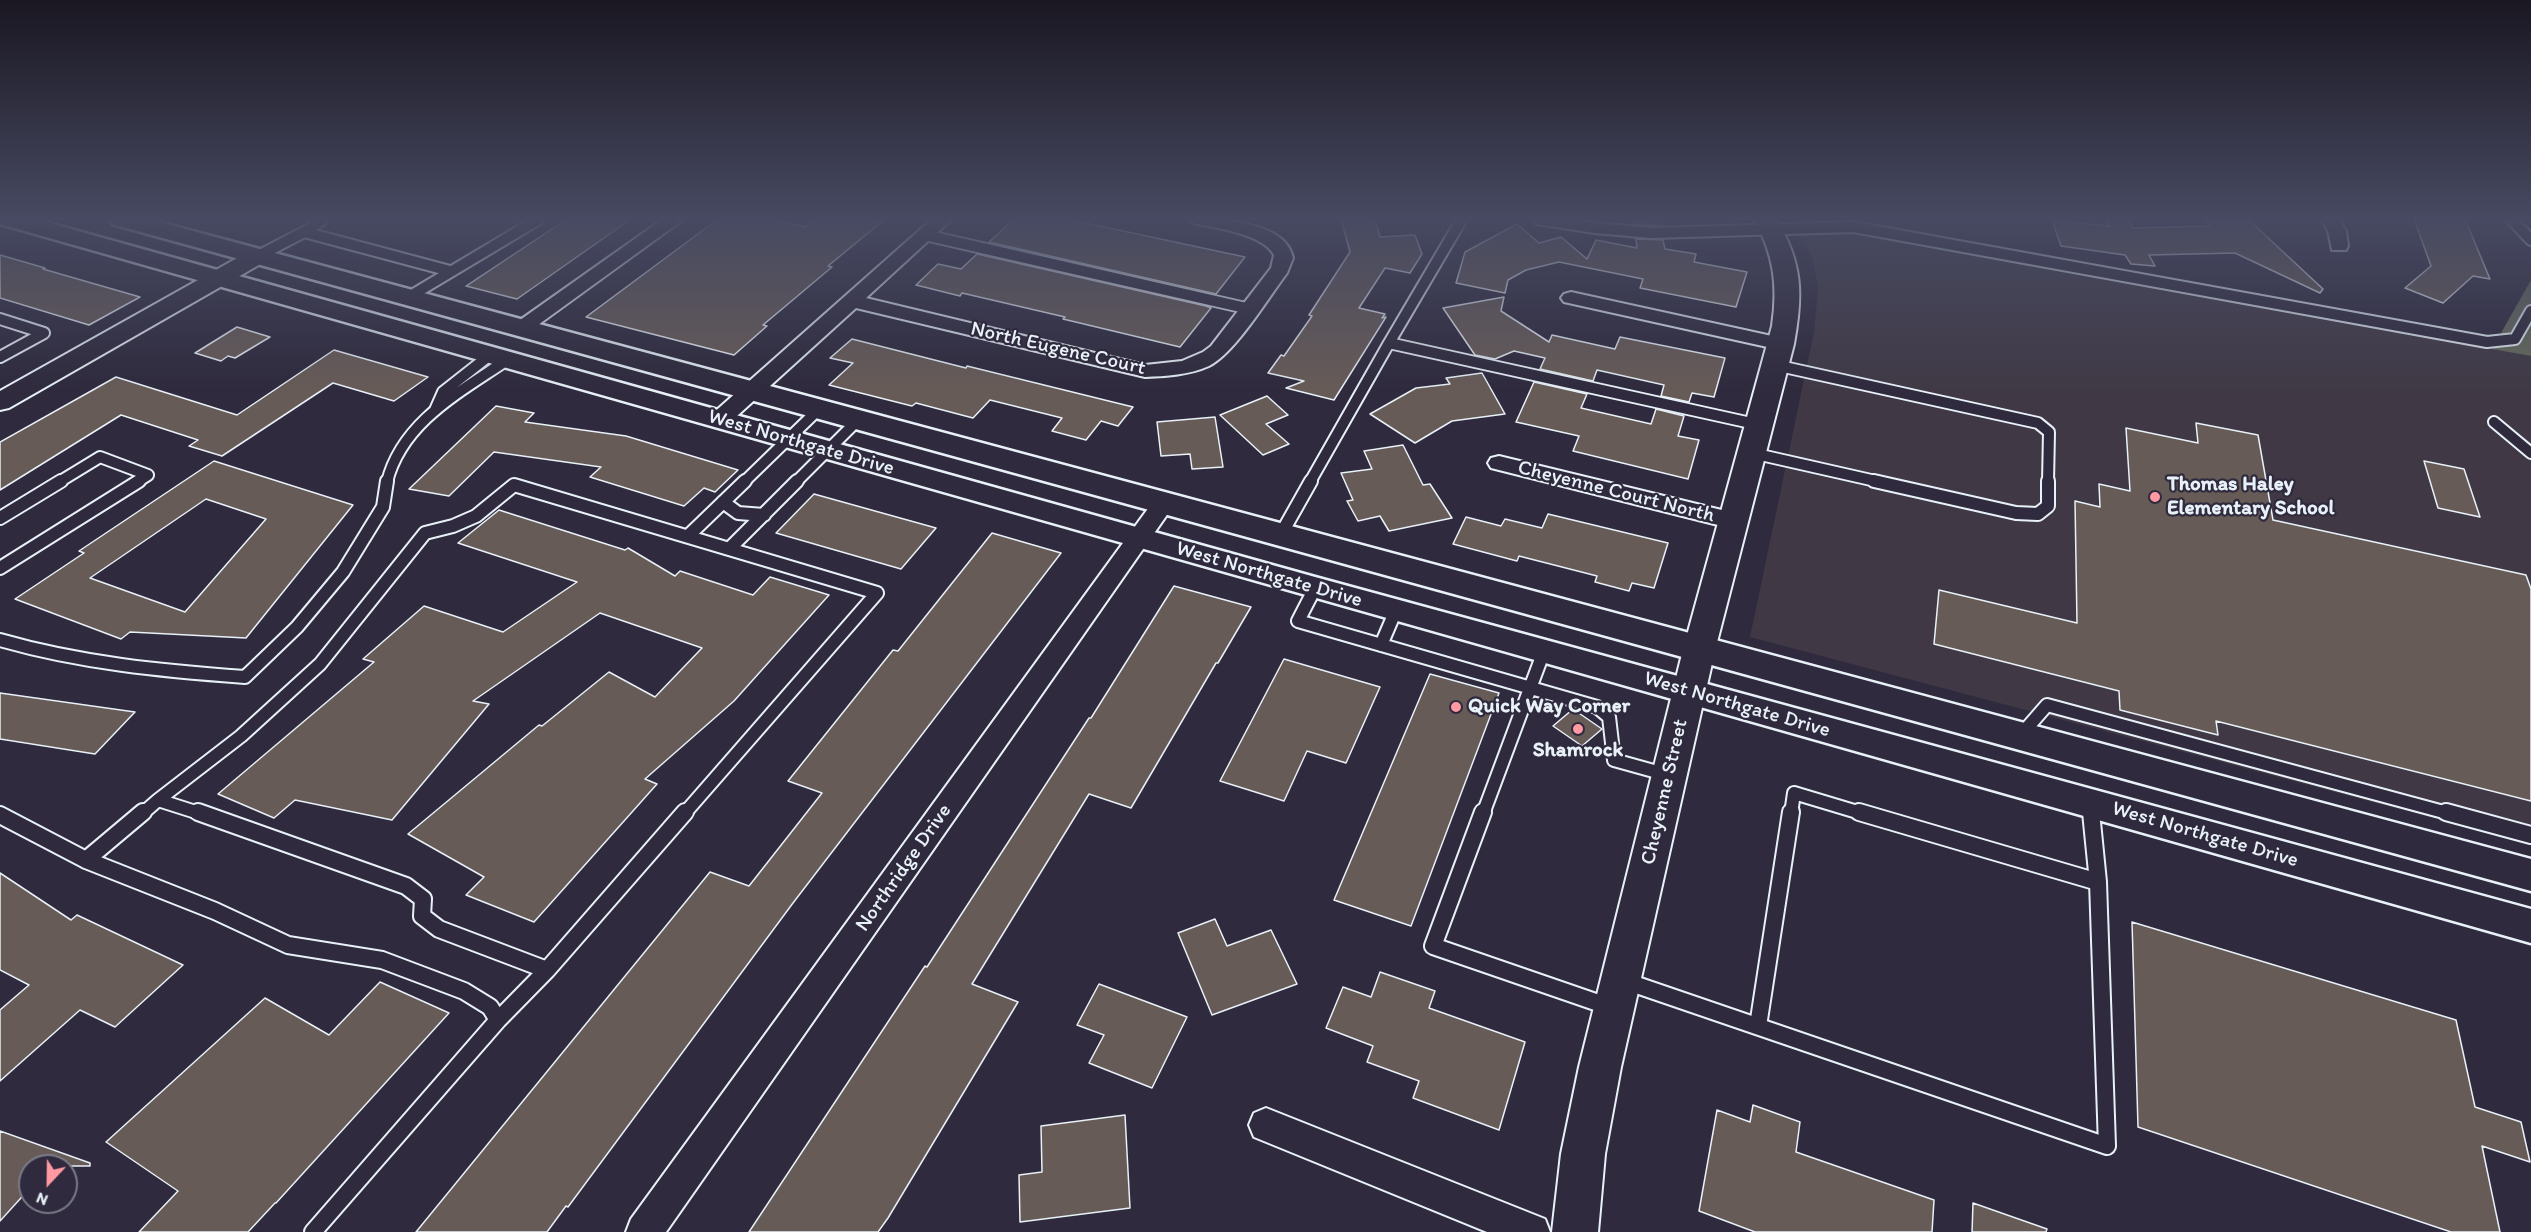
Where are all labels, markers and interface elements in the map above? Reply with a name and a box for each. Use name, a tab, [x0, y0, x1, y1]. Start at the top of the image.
street label: North Eugene Court	[968, 317, 1148, 381]
street label: West Northgate Drive	[705, 404, 897, 482]
street label: Cheyenne Court North	[1515, 455, 1717, 529]
place label: Thomas Haley Elementary School	[2167, 472, 2334, 522]
marker: Thomas Haley Elementary School	[2148, 490, 2162, 504]
street label: West Northgate Drive	[1173, 536, 1365, 614]
street label: West Northgate Drive	[1641, 666, 1833, 744]
place label: Quick Way Corner	[1468, 694, 1630, 720]
marker: Quick Way Corner	[1449, 700, 1463, 714]
street label: Cheyenne Street	[1636, 717, 1694, 867]
marker: Shamrock	[1571, 722, 1585, 736]
place label: Shamrock	[1533, 738, 1623, 764]
street label: West Northgate Drive	[2109, 796, 2301, 874]
street label: Northridge Drive	[851, 799, 957, 937]
north arrow	[18, 1154, 78, 1214]
text: N	[33, 1188, 50, 1210]

